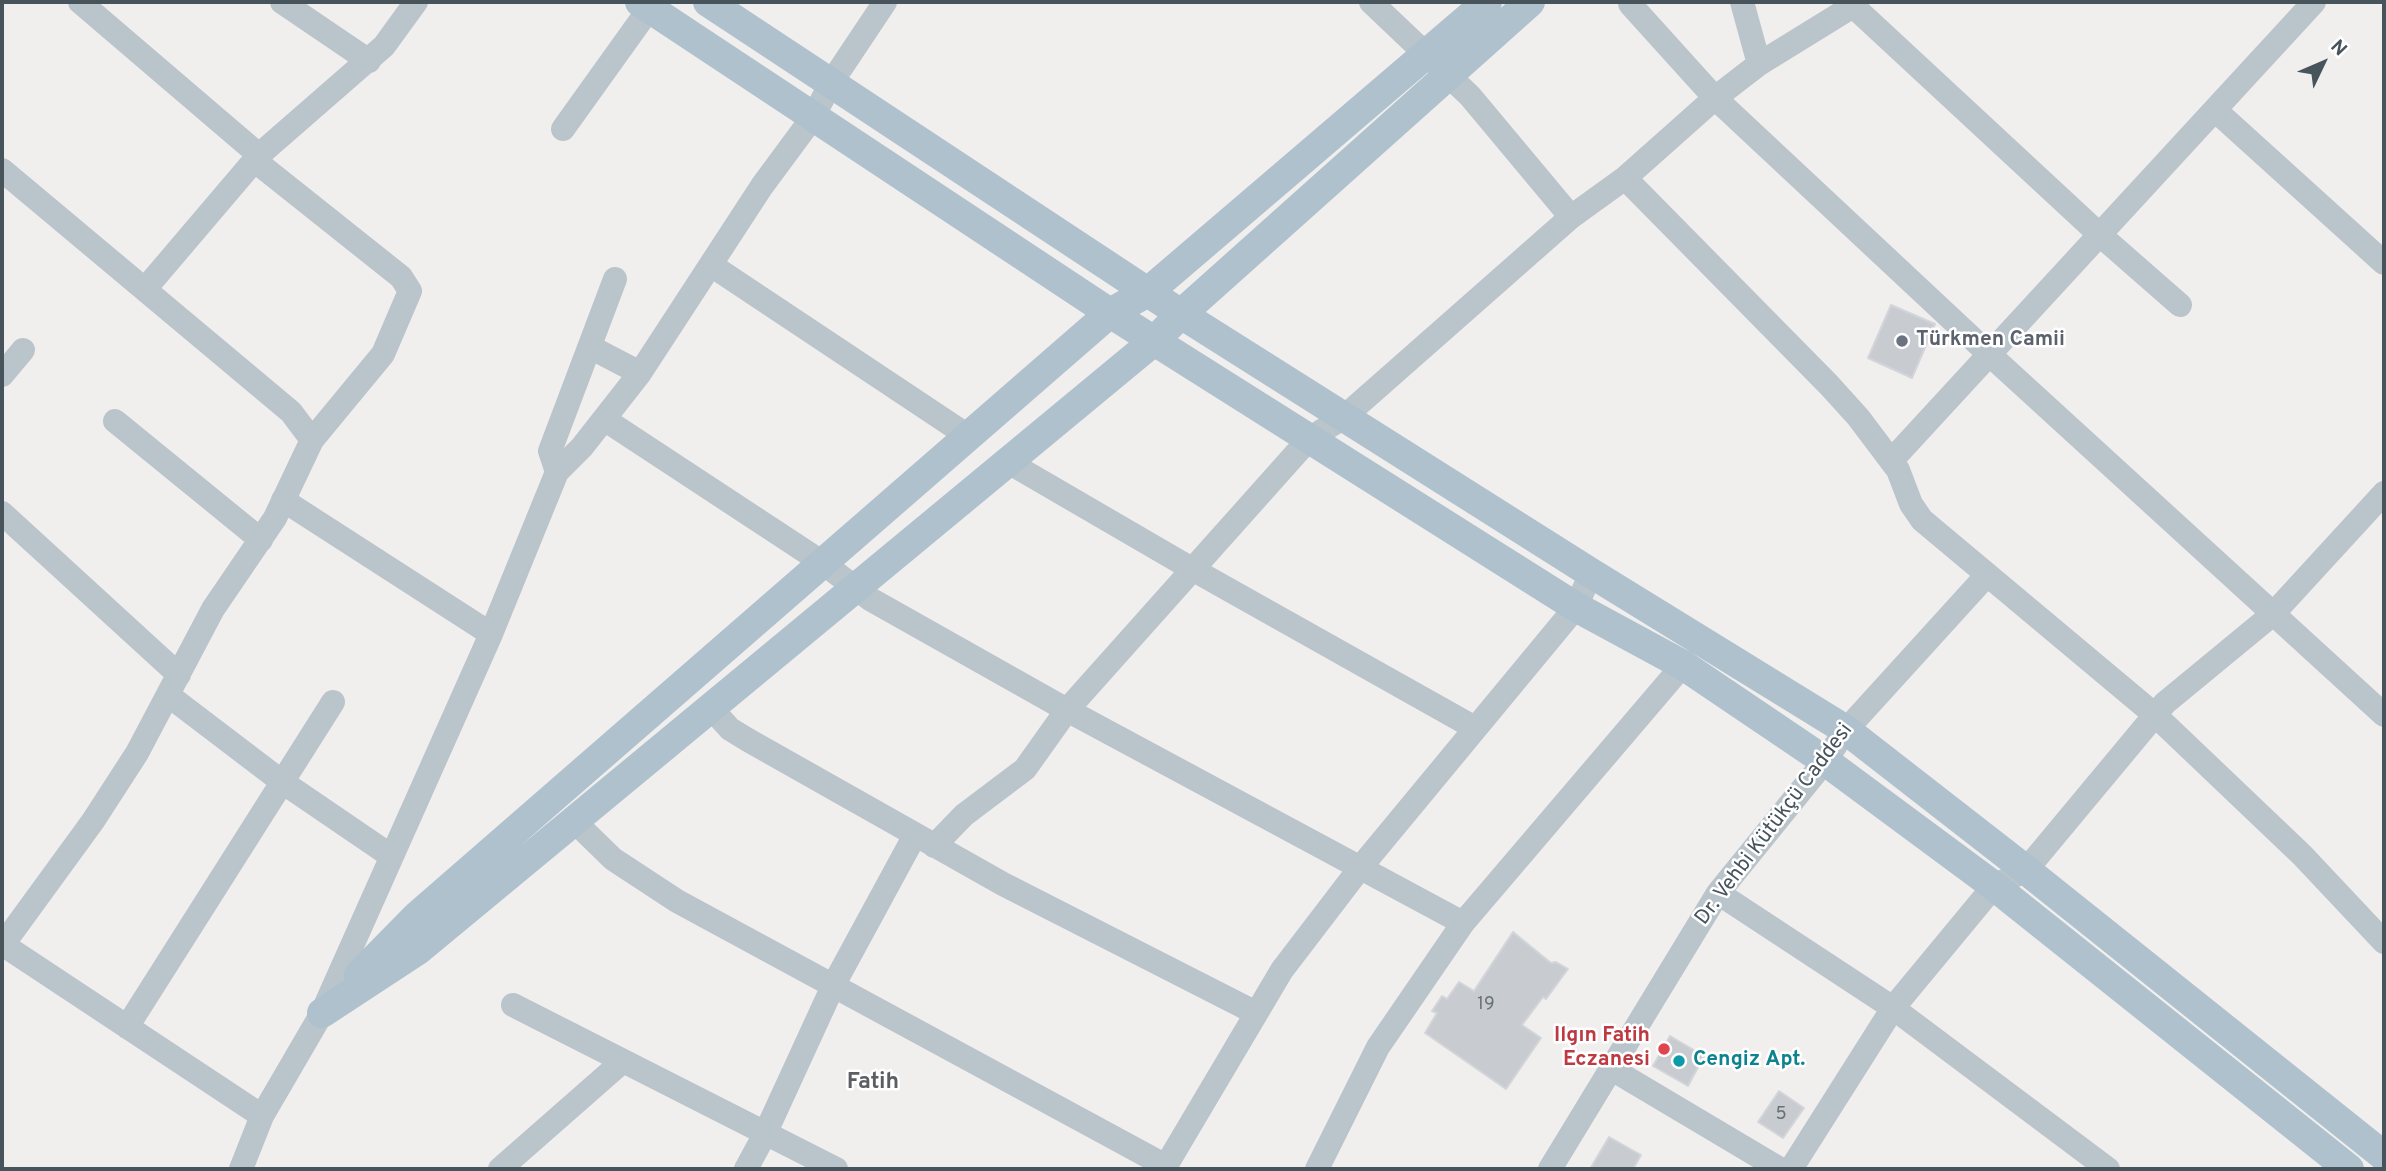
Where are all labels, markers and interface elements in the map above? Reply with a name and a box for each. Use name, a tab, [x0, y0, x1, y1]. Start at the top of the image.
north arrow	[2288, 28, 2358, 98]
text: N	[2325, 35, 2351, 62]
place label: Türkmen Camii	[1916, 328, 2065, 354]
marker: Türkmen Camii	[1894, 333, 1910, 349]
street label: Dr. Vehbi Kütükçü Caddesi	[1691, 719, 1859, 931]
house number: 19	[1477, 994, 1495, 1016]
place label: Ilgın Fatih Eczanesi	[1554, 1024, 1650, 1074]
marker: Ilgın Fatih Eczanesi	[1656, 1041, 1672, 1057]
place label: Cengiz Apt.	[1693, 1048, 1805, 1074]
marker: Cengiz Apt.	[1671, 1053, 1687, 1069]
district label: Fatih	[847, 1069, 899, 1097]
house number: 5	[1775, 1104, 1787, 1126]

